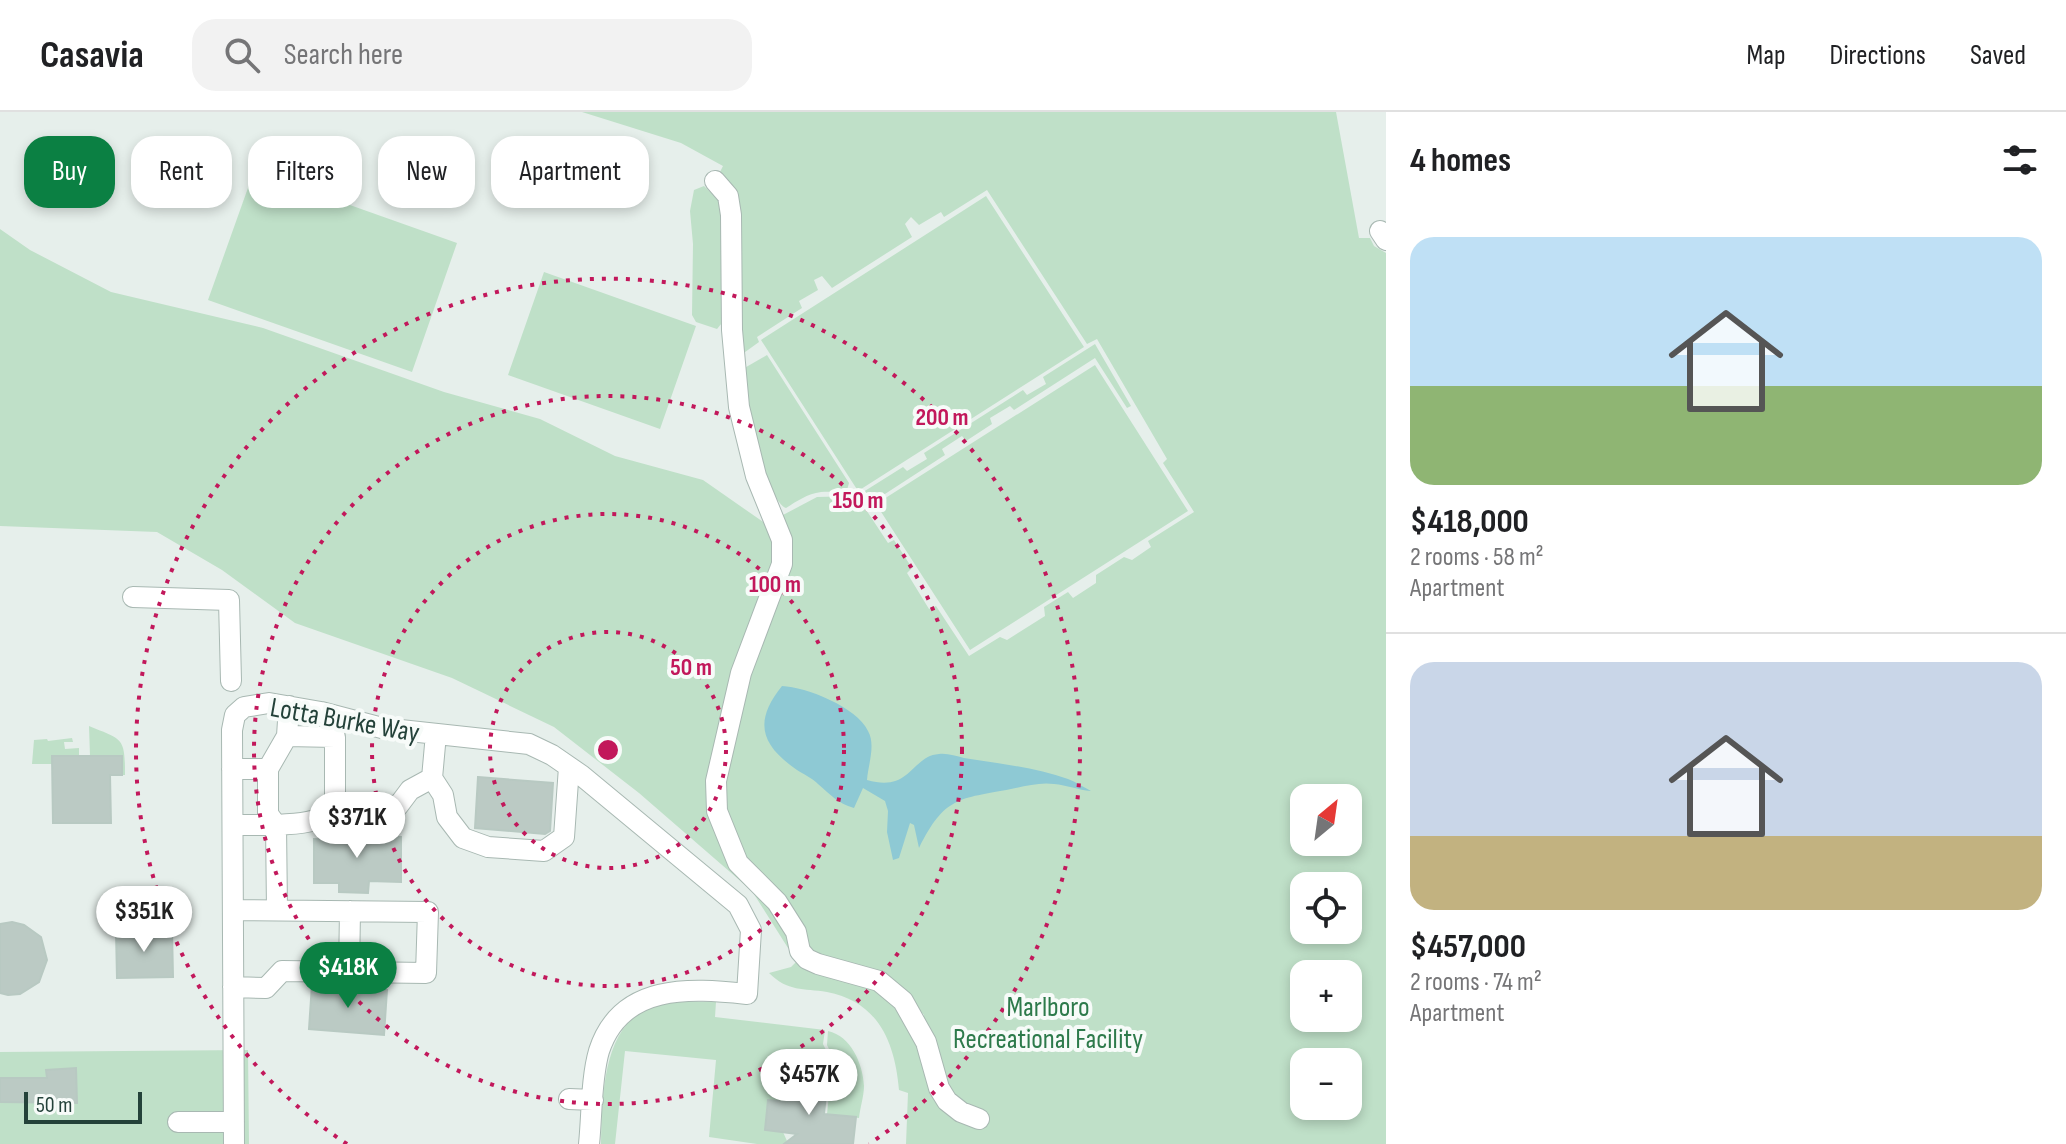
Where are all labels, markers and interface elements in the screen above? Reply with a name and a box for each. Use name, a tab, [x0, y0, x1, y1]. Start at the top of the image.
search box	[192, 19, 752, 91]
text: Casavia	[40, 33, 144, 78]
icon: search	[220, 33, 264, 77]
text: Search here	[284, 37, 403, 73]
text: Map	[1747, 39, 1786, 72]
text: Directions	[1830, 39, 1926, 72]
text: Saved	[1970, 39, 2026, 72]
chip: Buy	[24, 136, 115, 208]
chip: Rent	[131, 136, 232, 208]
chip: Filters	[248, 136, 362, 208]
chip: New	[378, 136, 475, 208]
chip: Apartment	[491, 136, 649, 208]
icon: filters	[1998, 138, 2042, 182]
text: 4 homes	[1410, 140, 1511, 181]
icon: home	[1654, 289, 1798, 433]
text: 200 m	[915, 403, 969, 432]
text: 150 m	[832, 486, 884, 515]
text: $418,000	[1410, 501, 1529, 542]
text: 2 rooms · 58 m²	[1410, 542, 1544, 573]
text: 100 m	[749, 570, 801, 599]
text: Apartment	[1410, 573, 1504, 604]
text: 50 m	[670, 653, 712, 682]
street label: Lotta Burke Way	[268, 691, 422, 750]
icon: home	[1654, 714, 1798, 858]
centre of rings	[594, 736, 622, 764]
north arrow	[1290, 784, 1362, 856]
map controls	[1290, 784, 1362, 1120]
pin: $371K	[301, 792, 413, 860]
text: $371K	[327, 802, 387, 833]
button: locate	[1290, 872, 1362, 944]
pin: $351K	[88, 886, 200, 954]
text: $351K	[114, 896, 174, 927]
text: $457,000	[1410, 926, 1526, 967]
pin: $418K	[292, 942, 404, 1010]
text: $418K	[318, 952, 378, 983]
button: +	[1290, 960, 1362, 1032]
text: 2 rooms · 74 m²	[1410, 967, 1542, 998]
park label: Marlboro Recreational Facility	[953, 991, 1143, 1056]
text: Apartment	[1410, 998, 1504, 1029]
button: −	[1290, 1048, 1362, 1120]
pin: $457K	[753, 1049, 865, 1117]
text: $457K	[778, 1059, 840, 1090]
scale bar	[24, 1088, 142, 1124]
text: 50 m	[36, 1092, 72, 1119]

